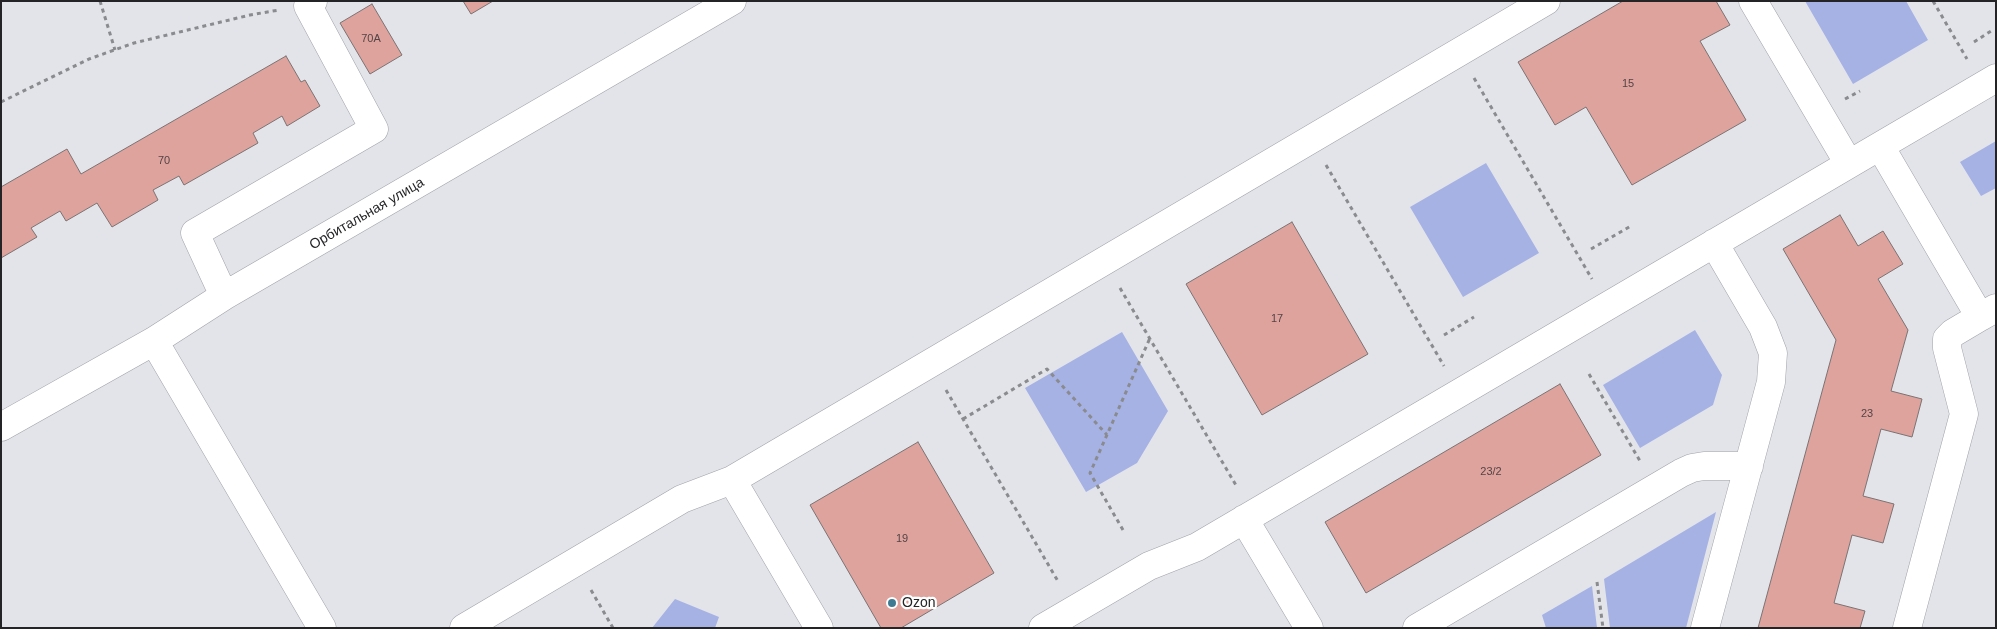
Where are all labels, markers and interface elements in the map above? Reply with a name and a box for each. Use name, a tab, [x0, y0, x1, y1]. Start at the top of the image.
house number: 70А	[361, 32, 381, 46]
house number: 15	[1622, 77, 1634, 91]
house number: 70	[158, 154, 170, 168]
street label: Орбитальная улица	[307, 174, 427, 254]
house number: 17	[1271, 312, 1283, 326]
house number: 23	[1861, 407, 1873, 421]
house number: 23/2	[1480, 465, 1502, 479]
house number: 19	[896, 532, 908, 546]
place label: Ozon	[902, 595, 935, 611]
marker: Ozon	[886, 597, 898, 609]

